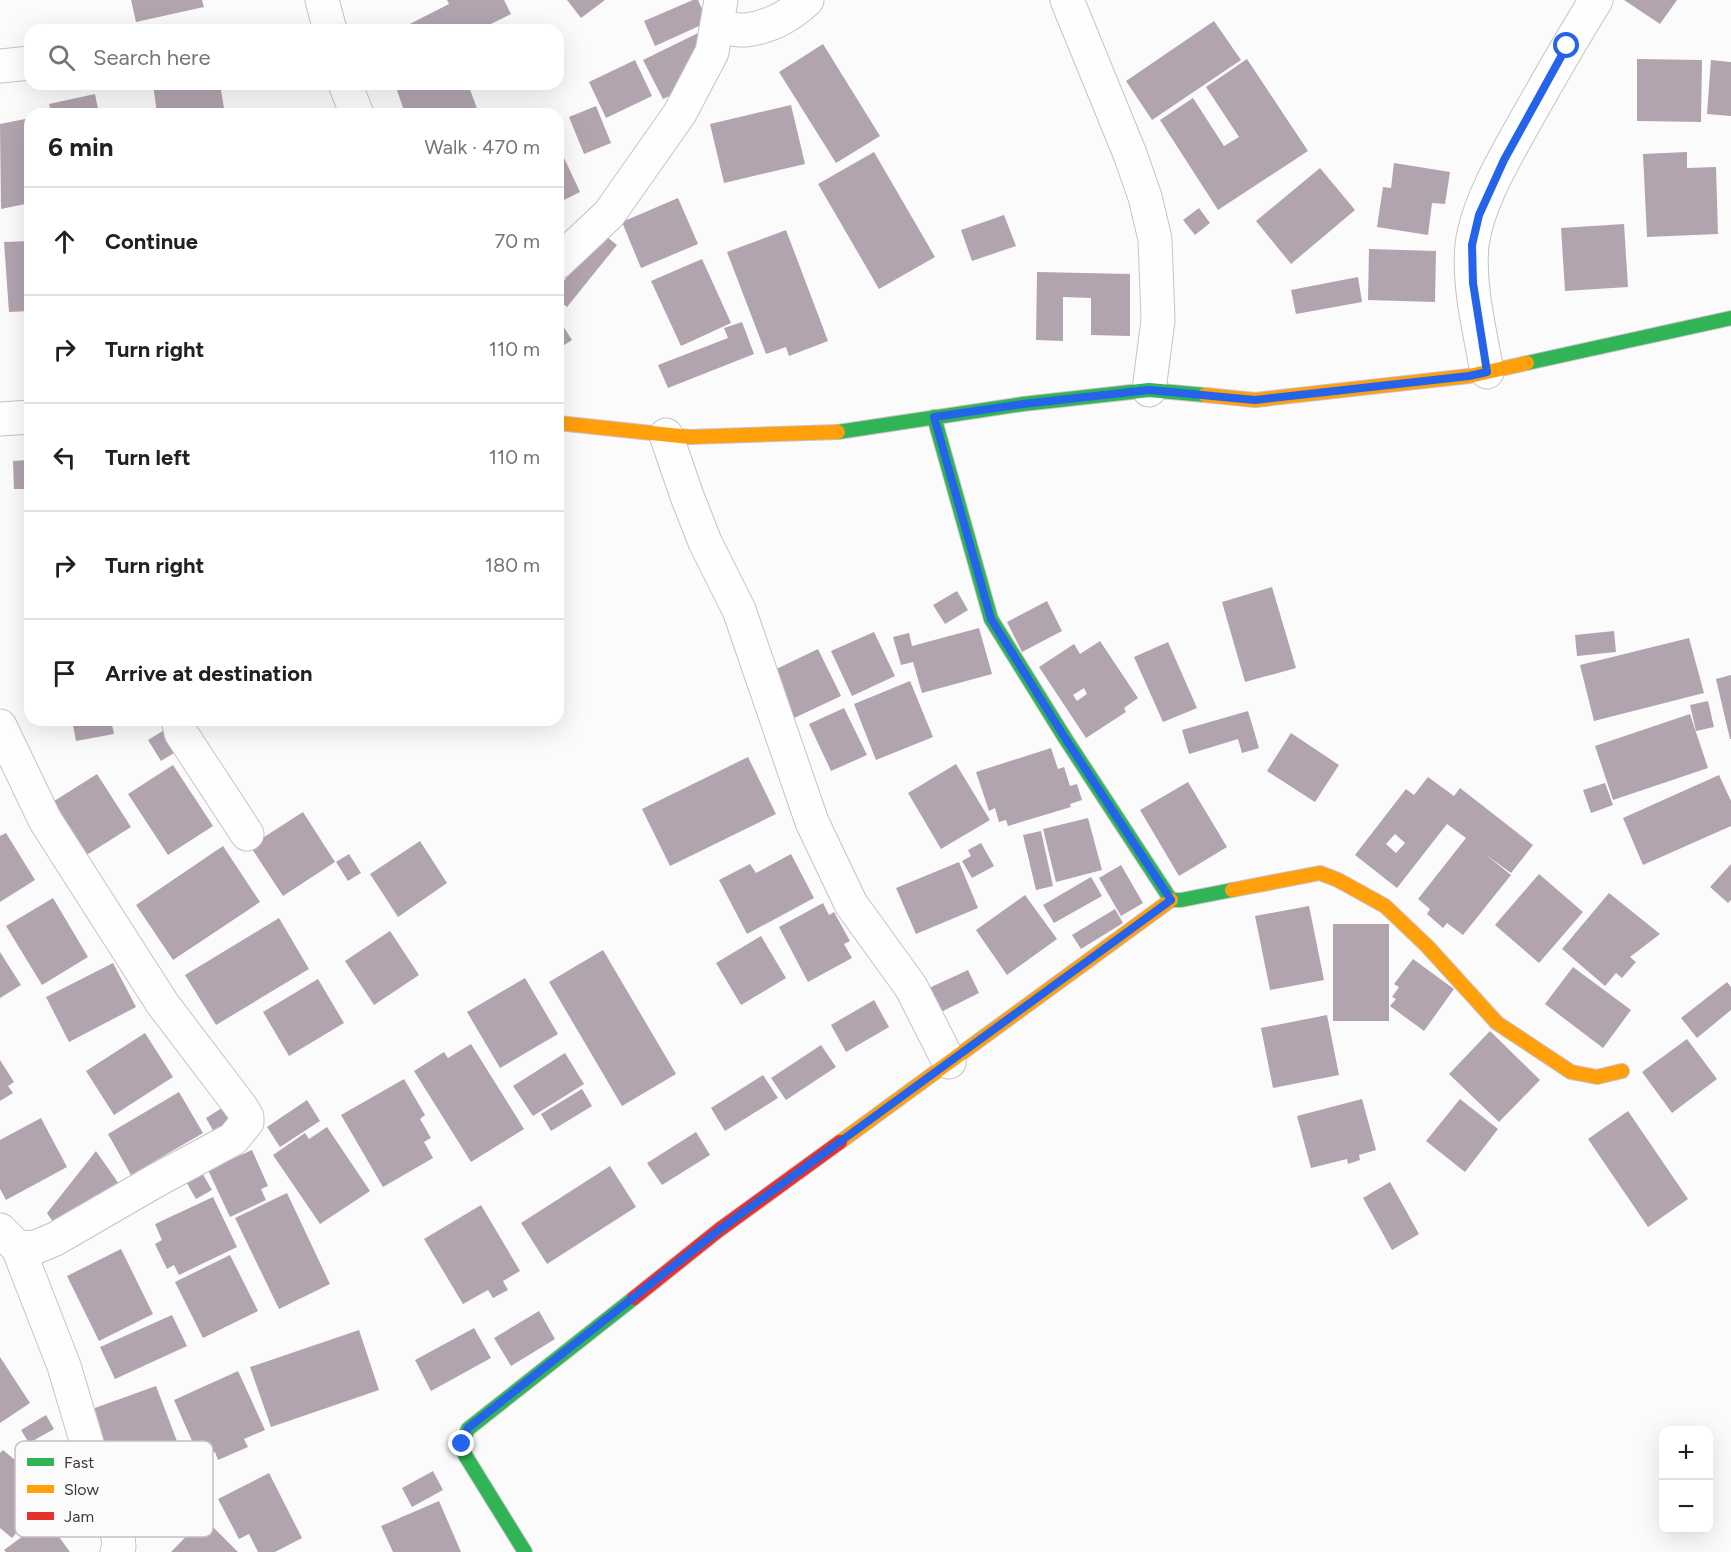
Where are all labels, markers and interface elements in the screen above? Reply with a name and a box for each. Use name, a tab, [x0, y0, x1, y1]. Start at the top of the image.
search box	[24, 24, 564, 90]
route start	[1553, 32, 1579, 58]
icon: search	[45, 41, 78, 74]
text: Search here	[93, 44, 211, 71]
text: 6 min	[48, 131, 114, 163]
text: Walk · 470 m	[424, 135, 540, 159]
icon: ahead	[48, 225, 81, 258]
text: Continue	[105, 228, 198, 255]
text: 70 m	[494, 229, 540, 253]
icon: right	[48, 333, 81, 366]
text: Turn right	[105, 336, 204, 363]
text: 110 m	[489, 337, 540, 361]
icon: left	[48, 441, 81, 474]
text: Turn left	[105, 444, 191, 471]
text: 110 m	[489, 445, 540, 469]
icon: right	[48, 549, 81, 582]
text: Turn right	[105, 552, 204, 579]
text: 180 m	[485, 553, 540, 577]
icon: arrive	[48, 657, 81, 690]
text: Arrive at destination	[105, 660, 313, 687]
map controls	[1659, 1426, 1713, 1534]
button: +	[1659, 1426, 1713, 1480]
route end	[448, 1430, 474, 1456]
legend	[15, 1441, 213, 1537]
text: Fast	[64, 1453, 94, 1472]
text: Slow	[64, 1480, 99, 1499]
button: −	[1659, 1480, 1713, 1534]
text: Jam	[64, 1507, 94, 1526]

